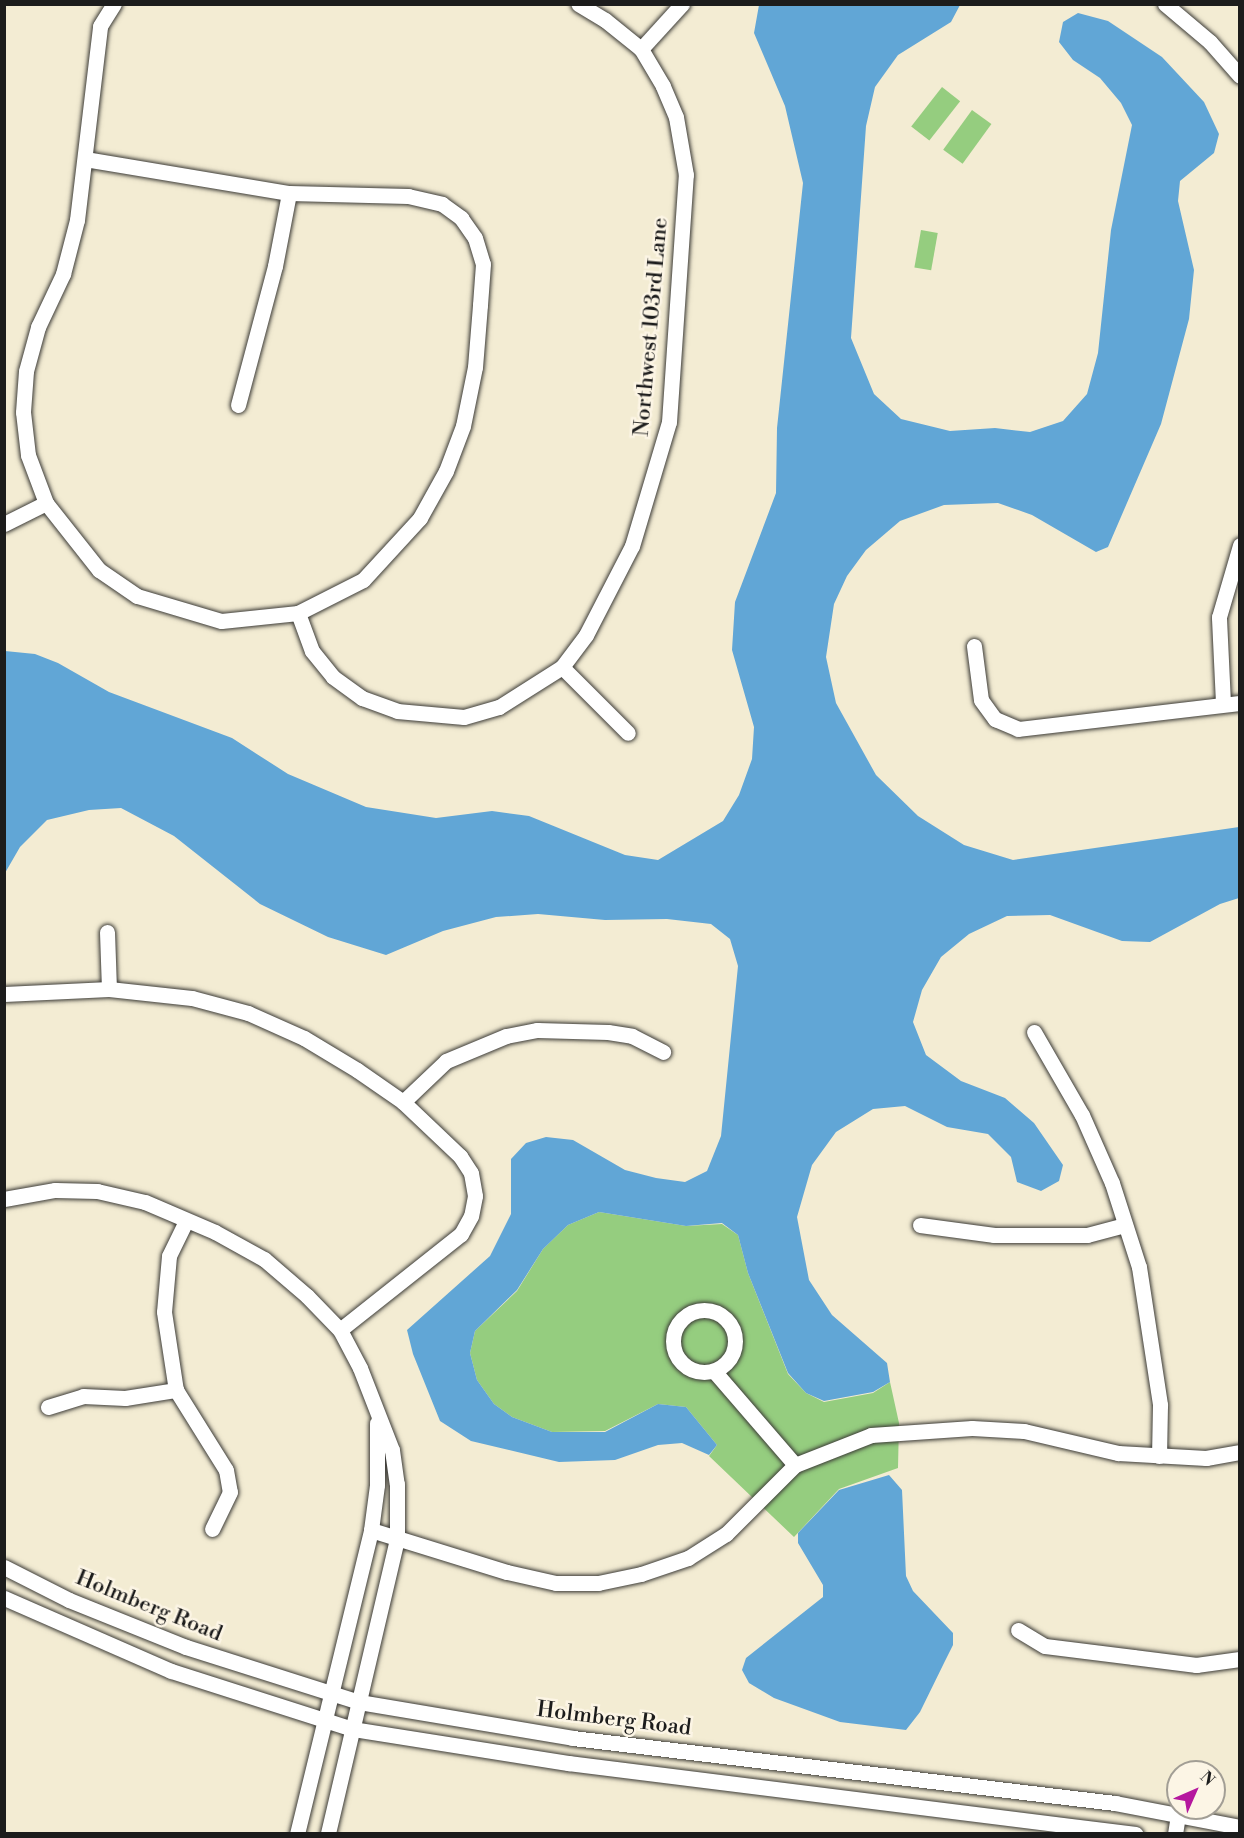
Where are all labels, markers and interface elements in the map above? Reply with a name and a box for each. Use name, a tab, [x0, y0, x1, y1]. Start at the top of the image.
street label: Northwest 103rd Lane	[628, 216, 674, 438]
street label: Holmberg Road	[72, 1565, 226, 1647]
street label: Holmberg Road	[535, 1696, 693, 1742]
north arrow	[1166, 1760, 1226, 1820]
text: N	[1196, 1767, 1219, 1790]

